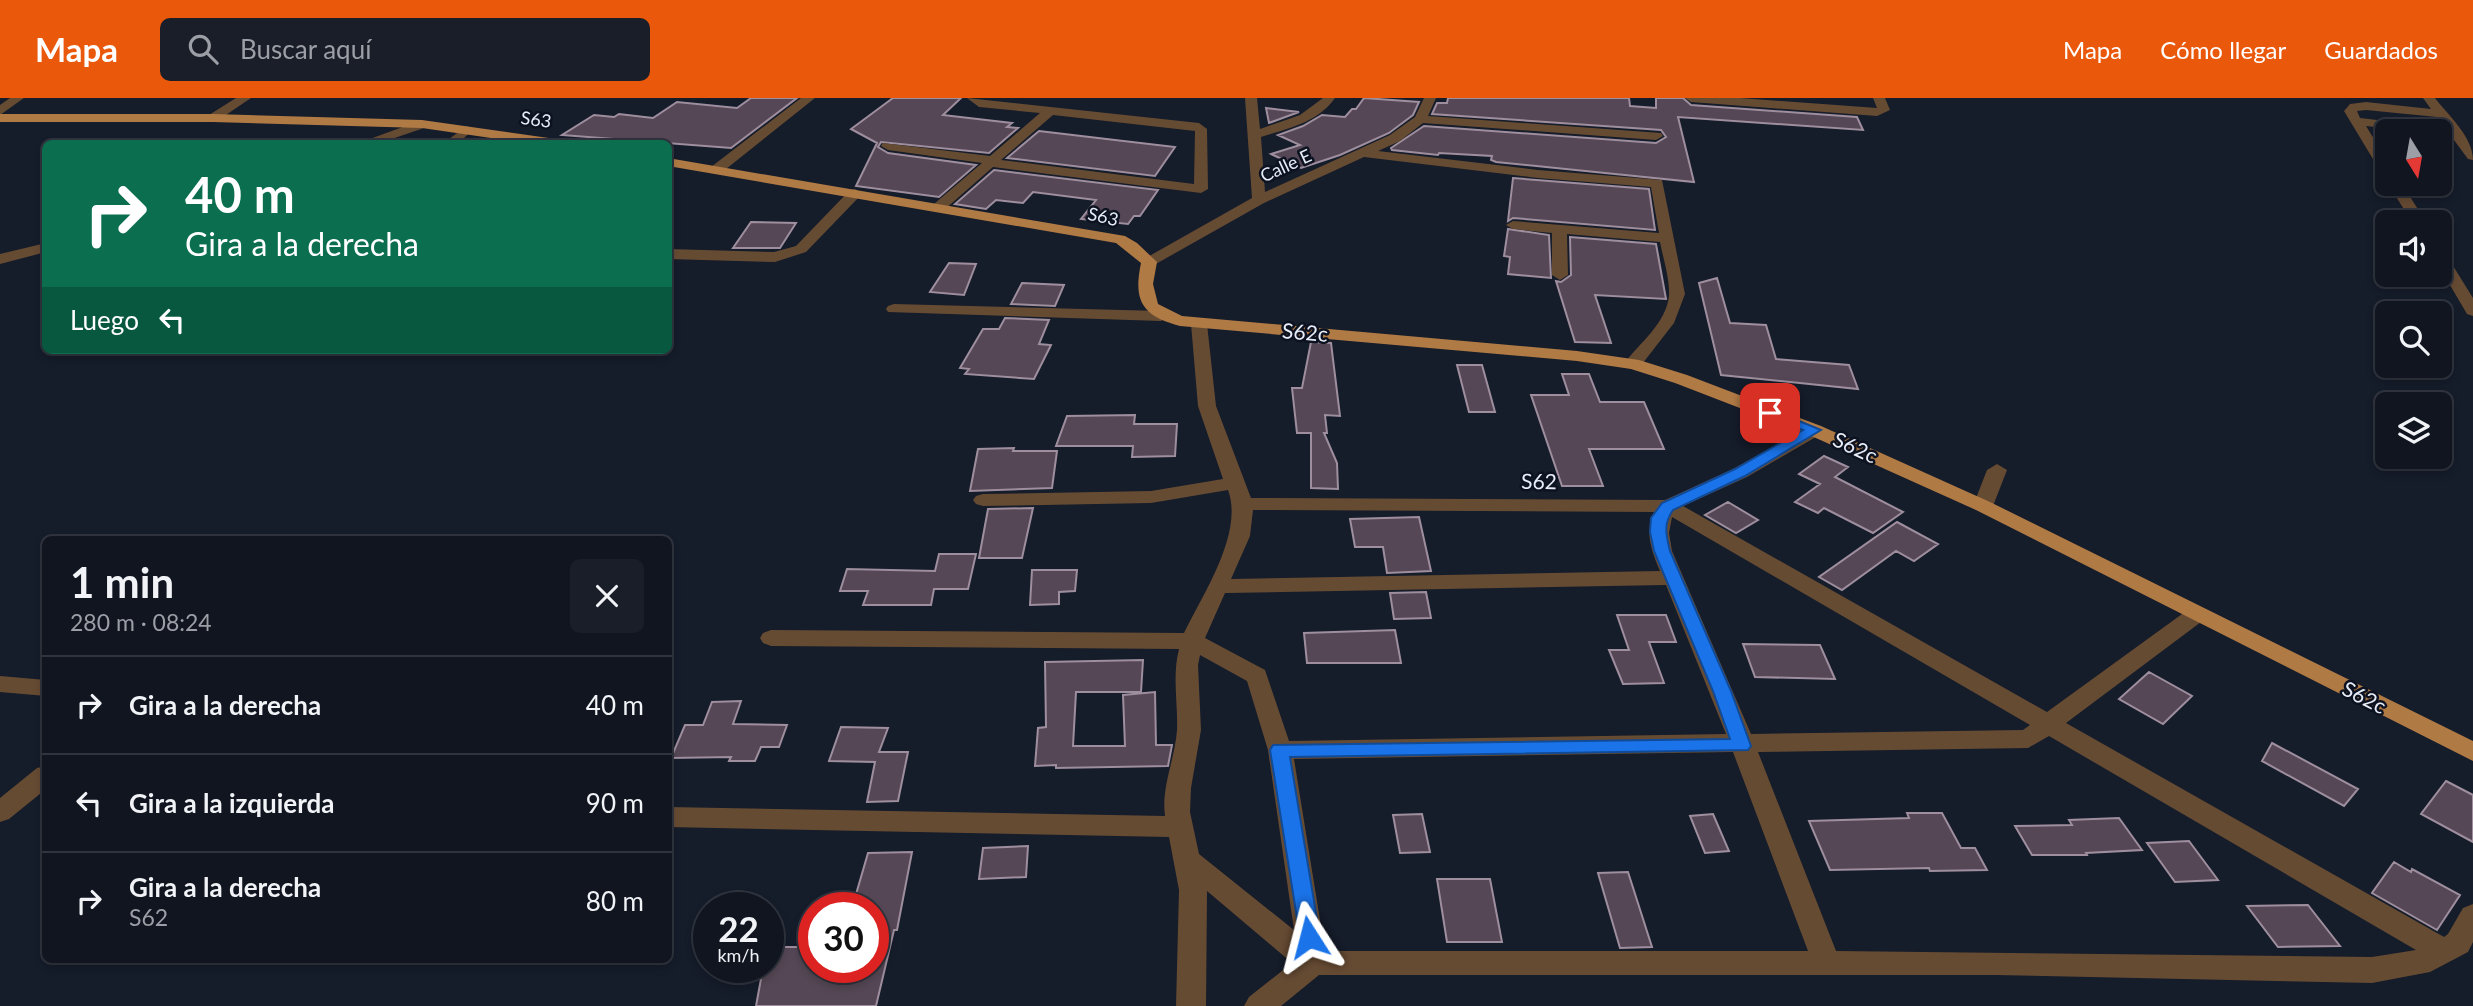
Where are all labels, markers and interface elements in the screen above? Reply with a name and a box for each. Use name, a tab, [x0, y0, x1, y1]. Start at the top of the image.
search box	[160, 18, 650, 81]
text: Mapa	[35, 29, 118, 69]
icon: search	[184, 30, 222, 68]
text: Buscar aquí	[240, 33, 371, 65]
text: Mapa	[2063, 35, 2122, 64]
text: Cómo llegar	[2160, 35, 2286, 64]
text: Guardados	[2324, 35, 2438, 64]
street label: S63	[519, 106, 553, 132]
north arrow	[2375, 119, 2452, 196]
map controls	[2375, 119, 2452, 469]
street label: Calle E	[1256, 144, 1315, 186]
text: 40 m	[185, 165, 295, 223]
icon: right	[70, 168, 161, 259]
street label: S63	[1086, 202, 1121, 230]
button: sound	[2375, 210, 2452, 287]
text: Gira a la derecha	[185, 224, 419, 263]
icon: left	[153, 301, 191, 339]
button: search	[2375, 301, 2452, 378]
text: Luego	[70, 304, 139, 336]
street label: S62c	[1281, 317, 1329, 346]
pin	[1740, 383, 1800, 443]
button: layers	[2375, 392, 2452, 469]
icon: arrive	[1751, 394, 1789, 432]
street label: S62c	[1830, 426, 1882, 468]
street label: S62	[1521, 468, 1557, 493]
text: 1 min	[70, 557, 174, 607]
button: close	[570, 559, 644, 633]
text: 280 m · 08:24	[70, 608, 212, 636]
street label: S62c	[2339, 675, 2391, 718]
icon: right	[70, 686, 108, 724]
text: Gira a la derecha	[129, 689, 321, 721]
text: 40 m	[586, 689, 644, 721]
icon: left	[70, 784, 108, 822]
text: Gira a la izquierda	[129, 787, 335, 819]
text: 90 m	[586, 787, 644, 819]
text: Gira a la derecha	[129, 871, 321, 903]
icon: right	[70, 882, 108, 920]
text: 80 m	[586, 885, 644, 917]
speed limit sign: 30	[798, 892, 889, 983]
position arrow	[1272, 900, 1346, 974]
text: S62	[129, 903, 168, 931]
text: 22	[718, 907, 759, 949]
text: km/h	[717, 944, 760, 966]

